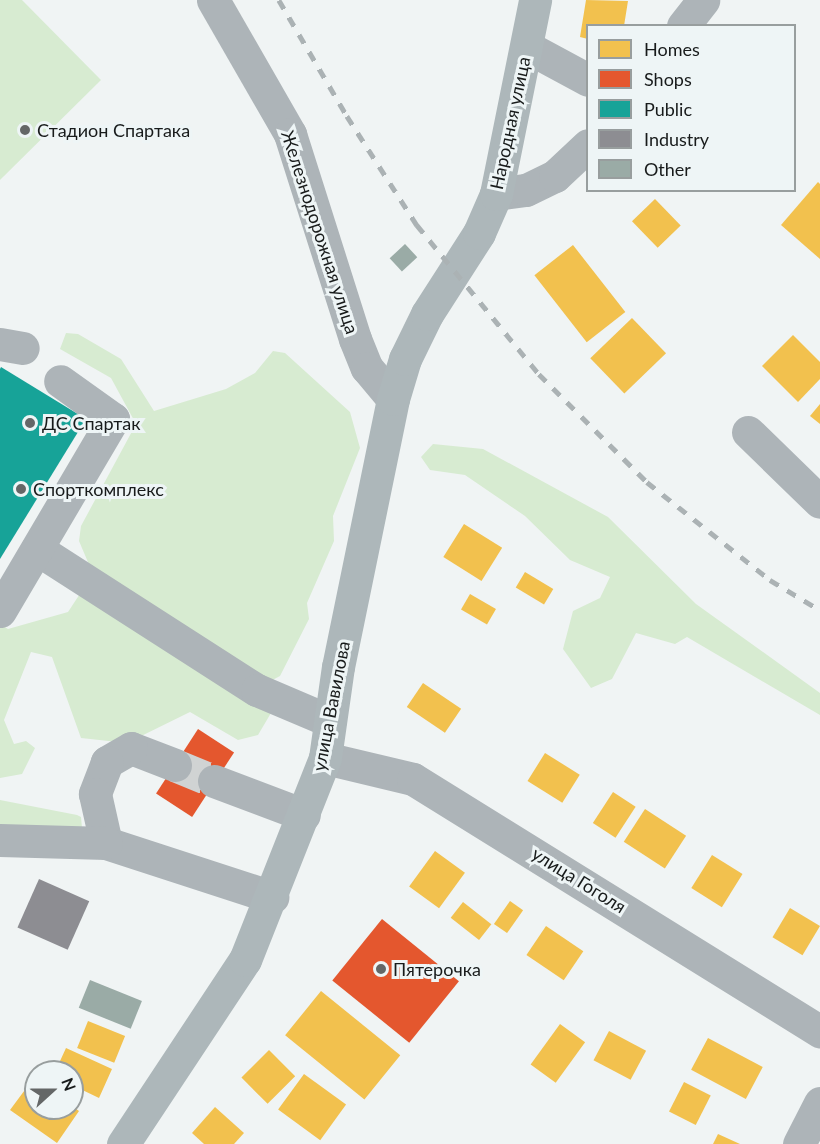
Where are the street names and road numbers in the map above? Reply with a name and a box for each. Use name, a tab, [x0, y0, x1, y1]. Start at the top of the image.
street label: Народная улица	[485, 55, 535, 191]
street label: Железнодорожная улица	[277, 128, 363, 336]
street label: улица Вавилова	[308, 639, 354, 773]
street label: улица Гоголя	[528, 843, 630, 917]

